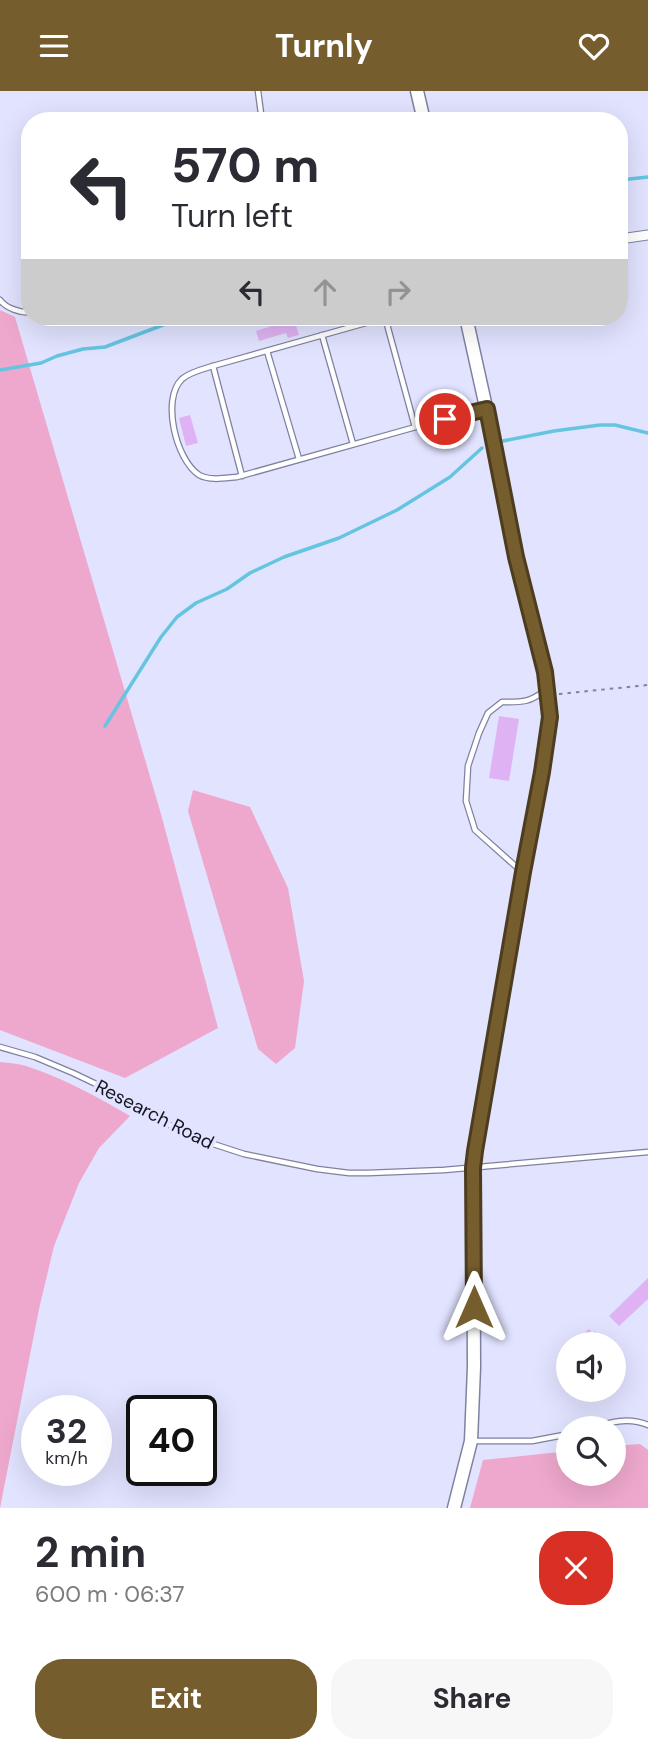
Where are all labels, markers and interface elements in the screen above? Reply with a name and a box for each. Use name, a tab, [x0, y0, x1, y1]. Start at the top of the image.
text: Turnly	[275, 25, 373, 67]
icon: menu	[35, 27, 73, 65]
icon: heart	[575, 27, 613, 65]
text: 570 m	[171, 133, 319, 197]
icon: left	[56, 140, 147, 231]
text: Turn left	[171, 195, 293, 237]
icon: left	[233, 273, 271, 311]
icon: ahead	[306, 273, 344, 311]
icon: right	[379, 273, 417, 311]
pin	[415, 389, 475, 449]
icon: arrive	[426, 400, 464, 438]
street label: Research Road	[91, 1074, 218, 1155]
position arrow	[437, 1270, 511, 1344]
map controls	[556, 1332, 626, 1486]
button: sound	[556, 1332, 626, 1402]
speed limit sign: 40	[126, 1395, 217, 1486]
text: 32	[46, 1408, 87, 1454]
button: search	[556, 1416, 626, 1486]
text: km/h	[45, 1446, 88, 1470]
text: 2 min	[35, 1525, 146, 1580]
button: close	[539, 1531, 613, 1605]
text: 600 m · 06:37	[35, 1579, 185, 1609]
button: Exit	[35, 1659, 317, 1739]
button: Share	[331, 1659, 613, 1739]

